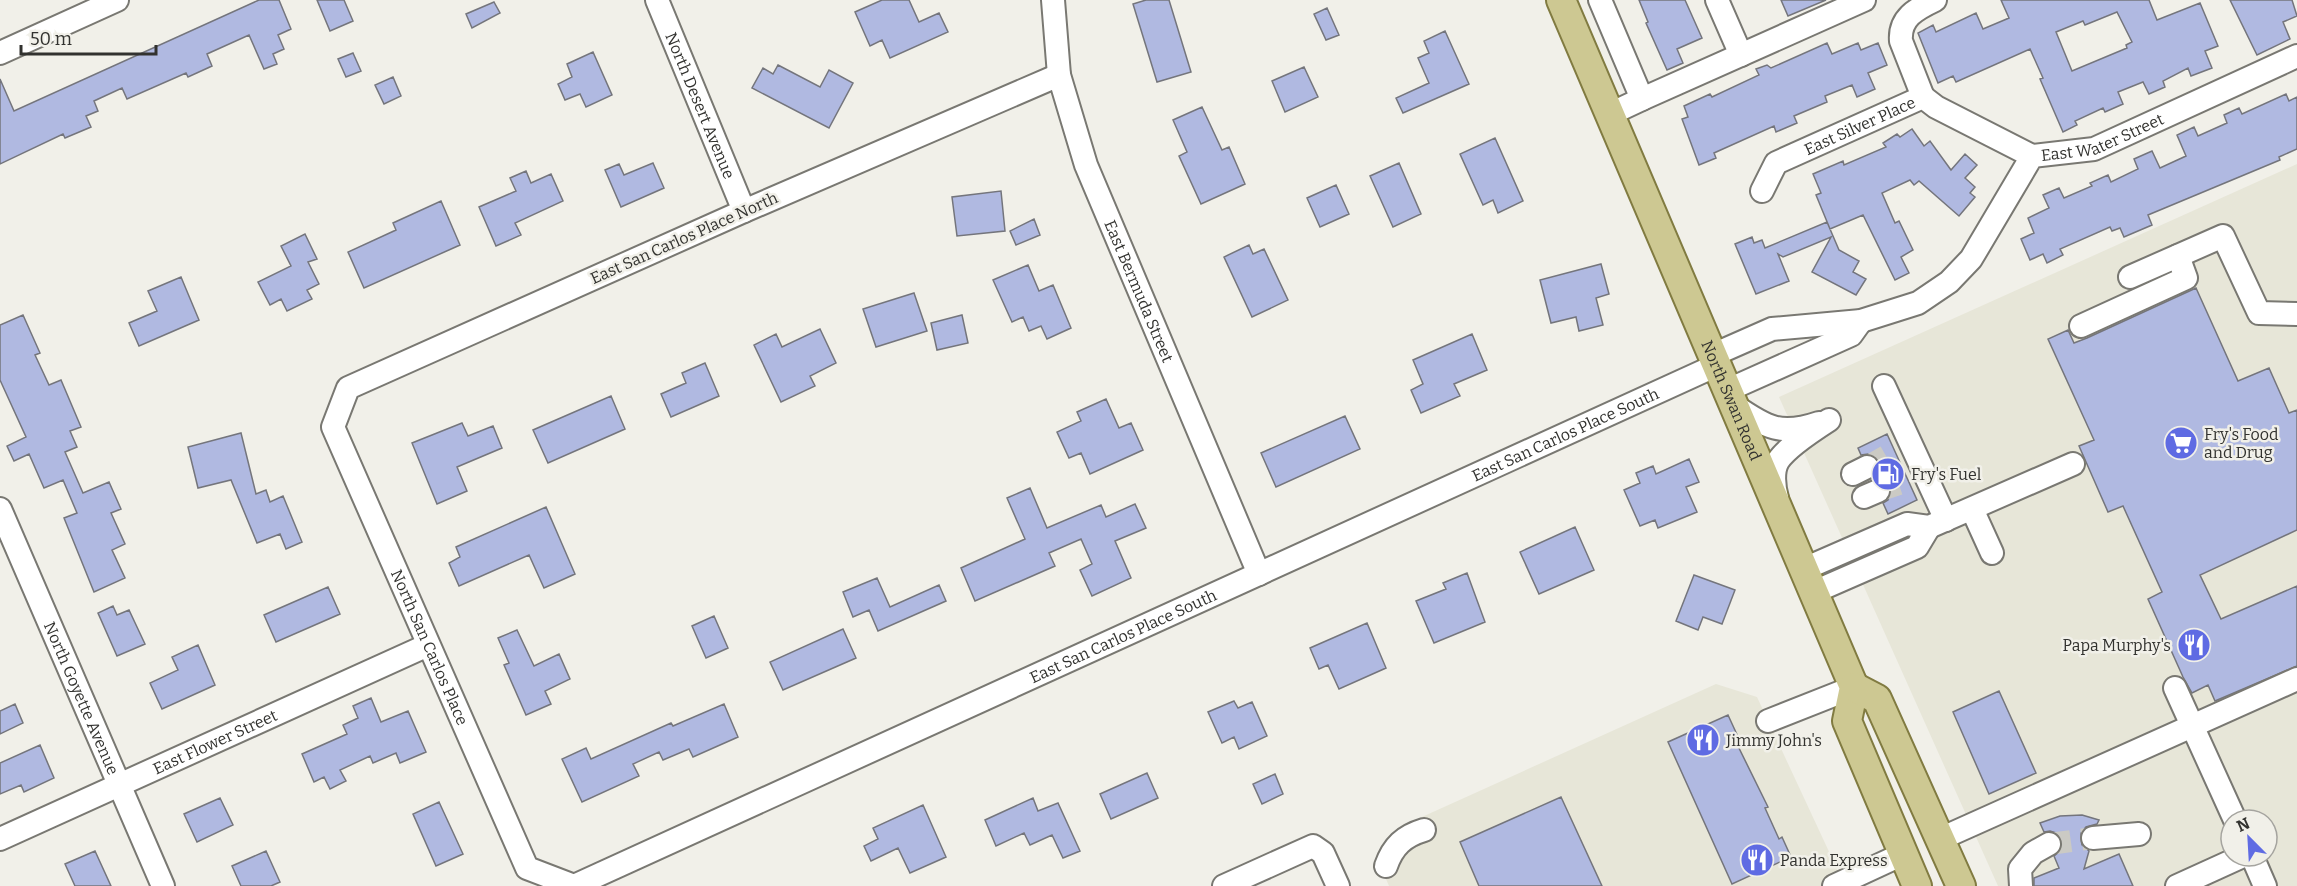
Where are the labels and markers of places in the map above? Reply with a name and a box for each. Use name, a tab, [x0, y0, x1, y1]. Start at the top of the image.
supermarket icon: Fry's Food and Drug	[2163, 425, 2199, 461]
place label: Fry's Food and Drug	[2204, 425, 2279, 462]
fuel station icon: Fry's Fuel	[1870, 456, 1906, 492]
place label: Fry's Fuel	[1911, 465, 1982, 484]
restaurant icon: Papa Murphy's	[2176, 627, 2212, 663]
place label: Papa Murphy's	[2063, 636, 2171, 655]
restaurant icon: Jimmy John's	[1685, 722, 1721, 758]
place label: Jimmy John's	[1725, 731, 1822, 750]
restaurant icon: Panda Express	[1739, 842, 1775, 878]
place label: Panda Express	[1780, 851, 1888, 870]

